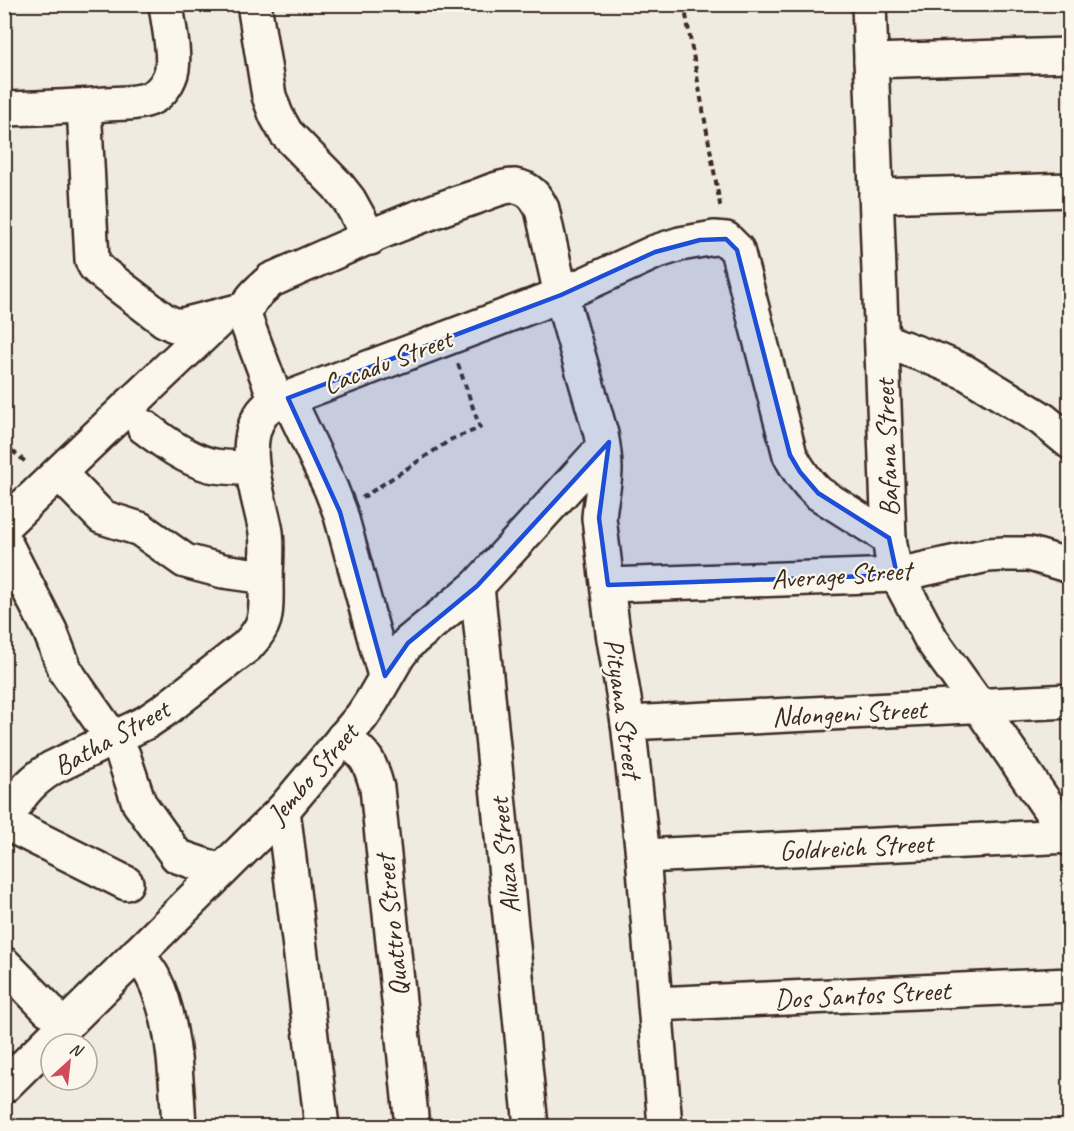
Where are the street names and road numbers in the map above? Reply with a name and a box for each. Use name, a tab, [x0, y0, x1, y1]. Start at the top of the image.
street label: Cacadu Street	[318, 320, 459, 402]
street label: Bafana Street	[867, 376, 906, 517]
street label: Average Street	[770, 552, 916, 597]
street label: Pityana Street	[596, 636, 651, 784]
street label: Batha Street	[47, 690, 178, 784]
street label: Ndongeni Street	[771, 691, 930, 734]
street label: Jembo Street	[258, 714, 368, 832]
street label: Aluza Street	[481, 794, 528, 916]
street label: Goldreich Street	[778, 825, 936, 868]
street label: Quattro Street	[366, 850, 416, 998]
street label: Dos Santos Street	[773, 972, 954, 1017]

